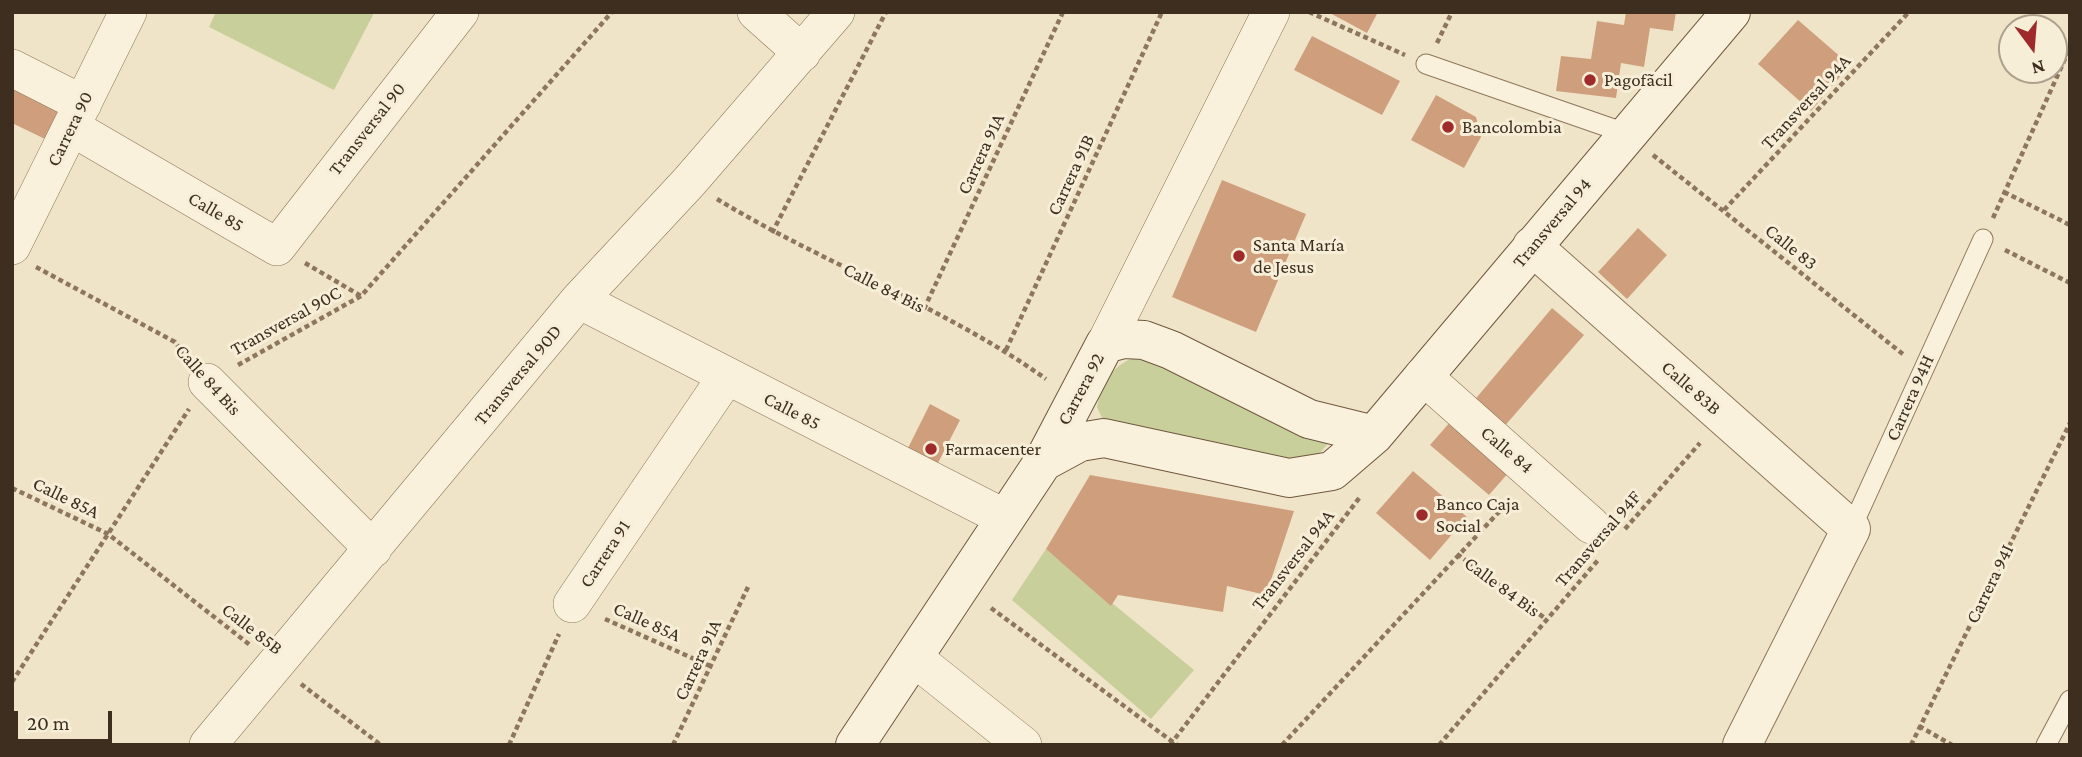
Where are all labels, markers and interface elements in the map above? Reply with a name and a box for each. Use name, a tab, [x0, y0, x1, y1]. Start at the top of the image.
north arrow	[1998, 14, 2068, 84]
street label: Transversal 94A	[1756, 50, 1856, 154]
text: N	[2029, 56, 2048, 80]
place label: Pagofãcil	[1604, 69, 1673, 91]
marker: Pagofãcil	[1582, 72, 1598, 88]
street label: Transversal 90	[324, 78, 410, 180]
street label: Carrera 90	[42, 88, 98, 170]
street label: Carrera 91A	[952, 110, 1010, 198]
place label: Bancolombia	[1462, 116, 1562, 138]
marker: Bancolombia	[1440, 119, 1456, 135]
street label: Carrera 91B	[1042, 131, 1100, 219]
street label: Transversal 94	[1508, 173, 1596, 273]
street label: Calle 85	[184, 187, 248, 237]
street label: Calle 83	[1760, 219, 1822, 275]
place label: Santa María de Jesus	[1253, 234, 1345, 278]
marker: Santa María de Jesus	[1231, 248, 1247, 264]
street label: Calle 84 Bis	[840, 258, 928, 318]
street label: Transversal 90C	[227, 281, 345, 361]
street label: Transversal 90D	[469, 320, 567, 430]
street label: Calle 84 Bis	[170, 340, 246, 420]
street label: Carrera 92	[1053, 349, 1109, 429]
street label: Carrera 94H	[1881, 351, 1939, 445]
street label: Calle 83B	[1657, 356, 1725, 420]
street label: Calle 85	[760, 387, 824, 435]
street label: Calle 84	[1476, 421, 1538, 479]
place label: Farmacenter	[945, 438, 1041, 460]
marker: Farmacenter	[923, 441, 939, 457]
street label: Calle 85A	[29, 472, 103, 524]
street label: Transversal 94F	[1550, 486, 1646, 592]
place label: Banco Caja Social	[1436, 493, 1519, 537]
street label: Transversal 94A	[1247, 505, 1339, 615]
marker: Banco Caja Social	[1414, 507, 1430, 523]
street label: Carrera 91	[575, 516, 635, 592]
street label: Carrera 94I	[1961, 541, 2019, 627]
street label: Calle 84 Bis	[1460, 552, 1544, 622]
street label: Calle 85A	[610, 597, 684, 647]
street label: Calle 85B	[217, 598, 287, 660]
street label: Carrera 91A	[669, 616, 727, 704]
scale bar	[18, 698, 116, 742]
text: 20 m	[27, 711, 70, 735]

